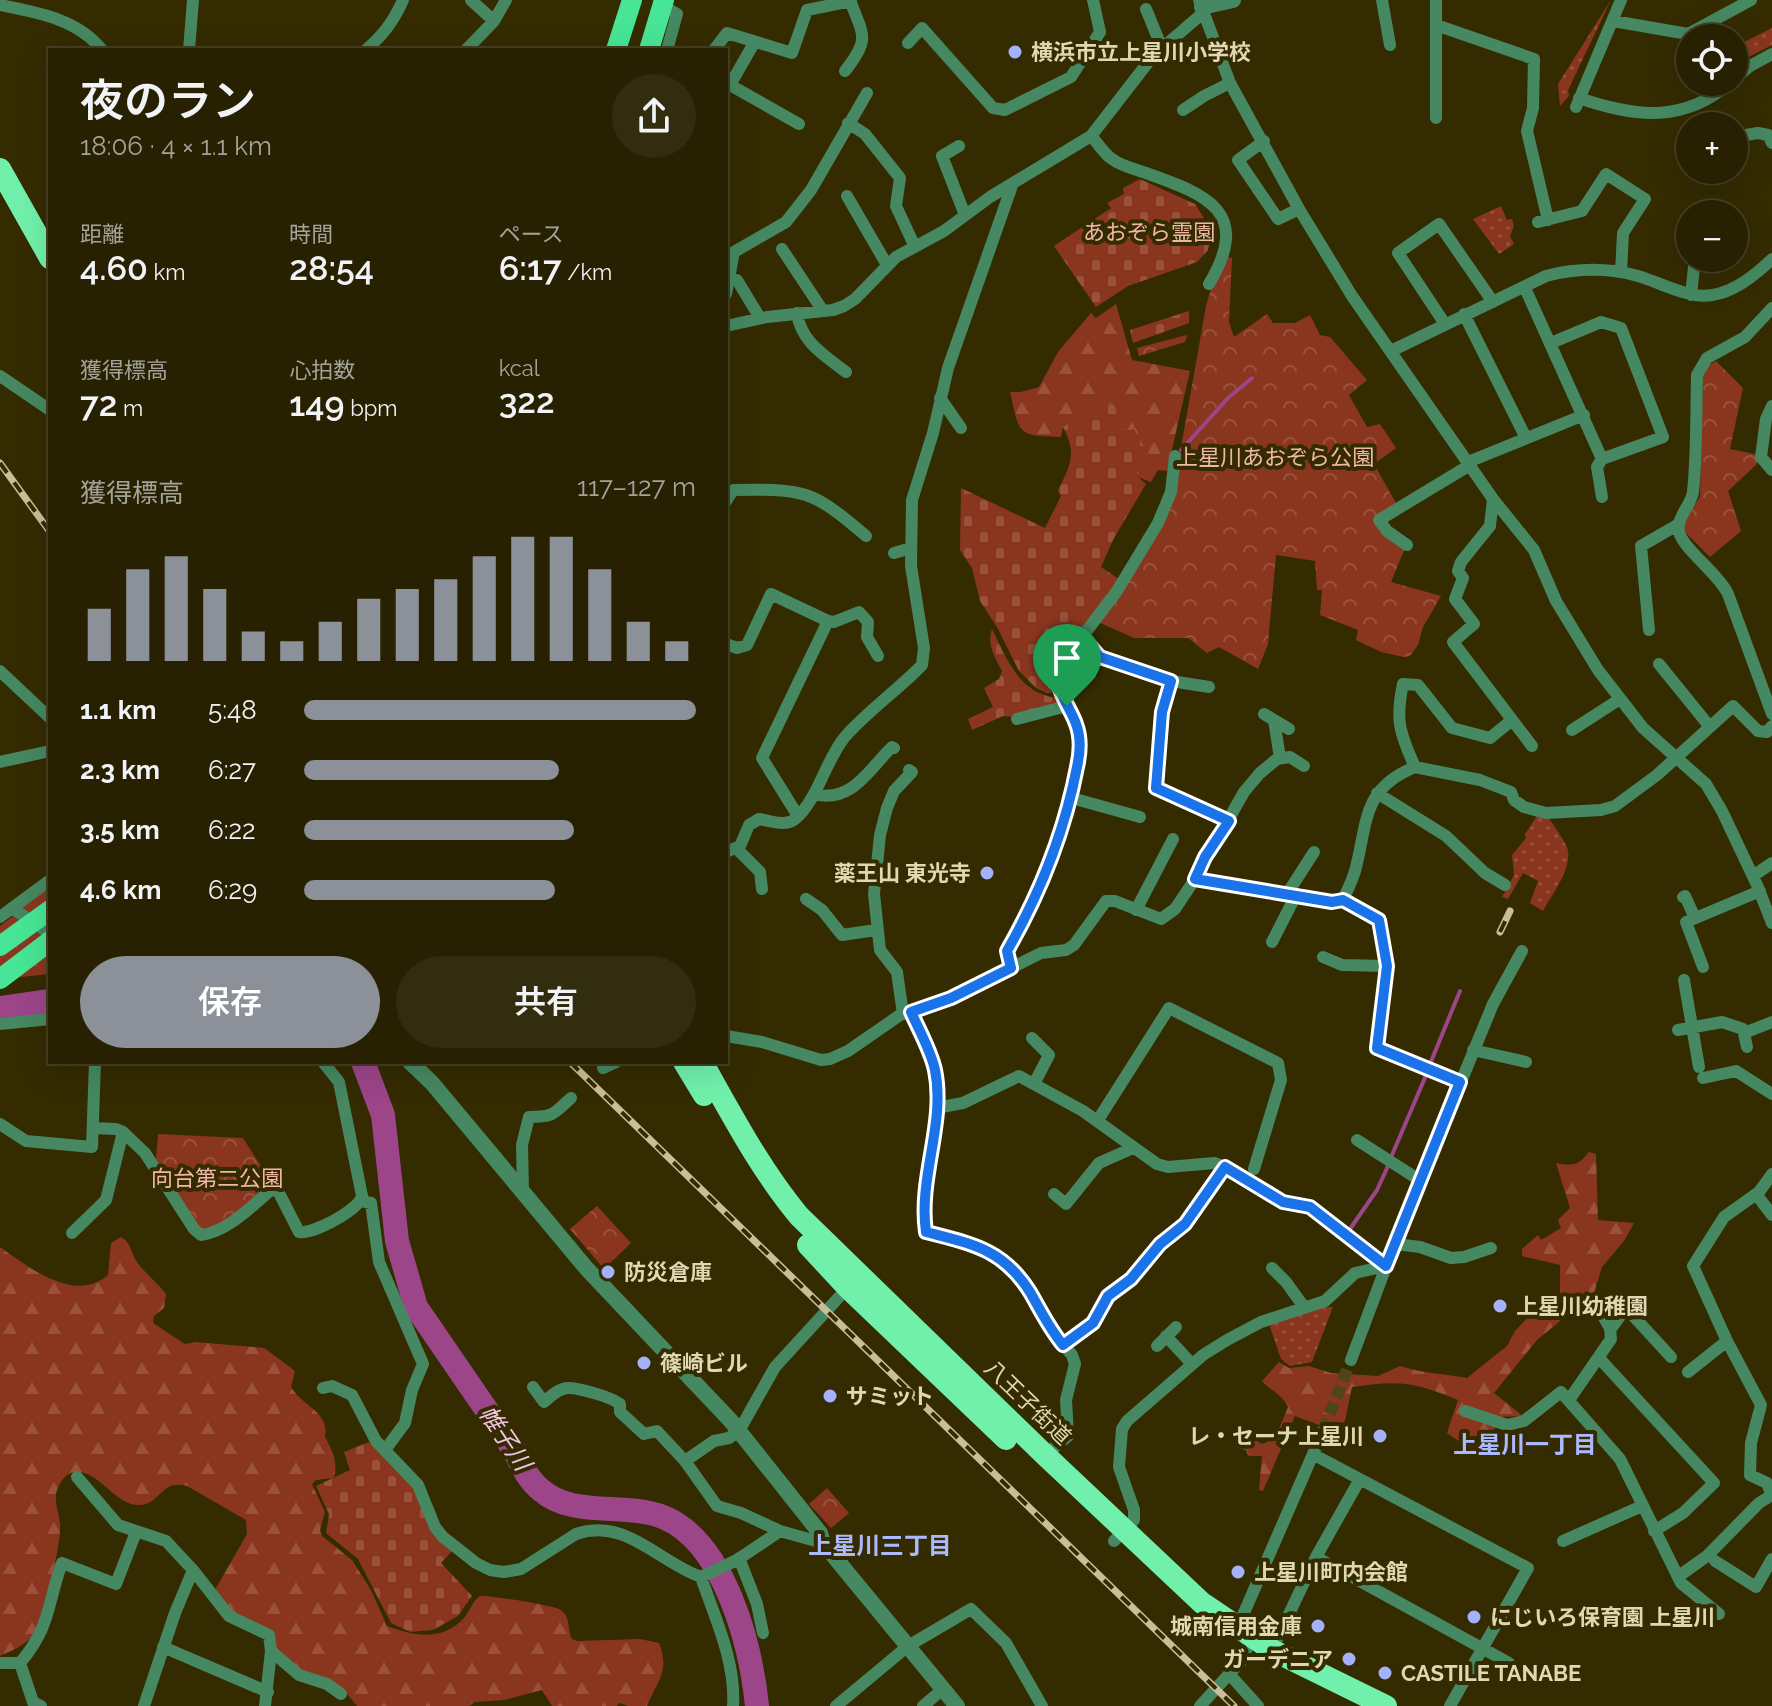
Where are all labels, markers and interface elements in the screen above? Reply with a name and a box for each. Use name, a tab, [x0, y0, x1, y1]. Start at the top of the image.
map controls	[1676, 24, 1748, 272]
button: locate	[1676, 24, 1748, 96]
place label: 横浜市立上星川小学校	[1031, 39, 1251, 65]
marker: 横浜市立上星川小学校	[1006, 43, 1024, 61]
button: share	[612, 74, 696, 158]
text: 夜のラン	[80, 75, 256, 126]
button: +	[1676, 112, 1748, 184]
text: 18:06 · 4 × 1.1 km	[80, 131, 272, 161]
button: −	[1676, 200, 1748, 272]
park label: あおぞら霊園	[1083, 219, 1215, 245]
text: 距離	[80, 221, 124, 247]
text: 時間	[289, 221, 333, 247]
text: ペース	[499, 221, 564, 247]
text: 4.60	[80, 248, 148, 288]
text: 28:54	[289, 248, 374, 288]
text: 6:17	[499, 248, 562, 288]
text: km	[148, 259, 185, 285]
text: /km	[562, 259, 612, 285]
text: kcal	[499, 355, 540, 381]
text: 獲得標高	[80, 357, 168, 383]
text: 心拍数	[289, 357, 355, 383]
text: 322	[499, 381, 555, 421]
text: 72	[80, 384, 117, 424]
text: 149	[289, 384, 345, 424]
text: m	[117, 395, 143, 421]
text: bpm	[345, 395, 398, 421]
park label: 上星川あおぞら公園	[1176, 444, 1374, 470]
text: 117–127 m	[577, 472, 696, 502]
text: 獲得標高	[80, 478, 184, 508]
pin	[1033, 624, 1101, 706]
icon: arrive	[1045, 636, 1089, 680]
text: 1.1 km	[80, 695, 157, 725]
text: 5:48	[208, 695, 257, 725]
text: 2.3 km	[80, 755, 160, 785]
text: 6:27	[208, 755, 256, 785]
text: 3.5 km	[80, 815, 160, 845]
text: 6:22	[208, 815, 256, 845]
place label: 薬王山 東光寺	[834, 860, 971, 886]
marker: 薬王山 東光寺	[978, 864, 996, 882]
text: 4.6 km	[80, 875, 161, 905]
text: 6:29	[208, 875, 257, 905]
button: 保存	[80, 956, 380, 1048]
button: 共有	[396, 956, 696, 1048]
park label: 向台第二公園	[151, 1165, 283, 1191]
place label: 防災倉庫	[624, 1259, 712, 1285]
marker: 防災倉庫	[599, 1263, 617, 1281]
place label: 上星川幼稚園	[1516, 1293, 1648, 1319]
marker: 上星川幼稚園	[1491, 1297, 1509, 1315]
place label: 篠崎ビル	[660, 1350, 748, 1376]
marker: 篠崎ビル	[635, 1354, 653, 1372]
street label: 八王子街道	[979, 1354, 1077, 1450]
place label: サミット	[846, 1383, 934, 1409]
marker: サミット	[821, 1387, 839, 1405]
water label: 帷子川	[473, 1400, 539, 1478]
place label: レ・セーナ上星川	[1188, 1423, 1364, 1449]
marker: レ・セーナ上星川	[1371, 1427, 1389, 1445]
district label: 上星川一丁目	[1453, 1430, 1597, 1459]
district label: 上星川三丁目	[808, 1531, 952, 1560]
place label: 上星川町内会館	[1254, 1559, 1408, 1585]
marker: 上星川町内会館	[1229, 1563, 1247, 1581]
place label: にじいろ保育園 上星川	[1490, 1604, 1715, 1630]
marker: にじいろ保育園 上星川	[1465, 1608, 1483, 1626]
place label: 城南信用金庫	[1170, 1613, 1302, 1639]
marker: 城南信用金庫	[1309, 1617, 1327, 1635]
place label: ガーデニア	[1223, 1646, 1333, 1672]
marker: ガーデニア	[1340, 1650, 1358, 1668]
place label: CASTILE TANABE	[1401, 1660, 1581, 1686]
marker: CASTILE TANABE	[1376, 1664, 1394, 1682]

